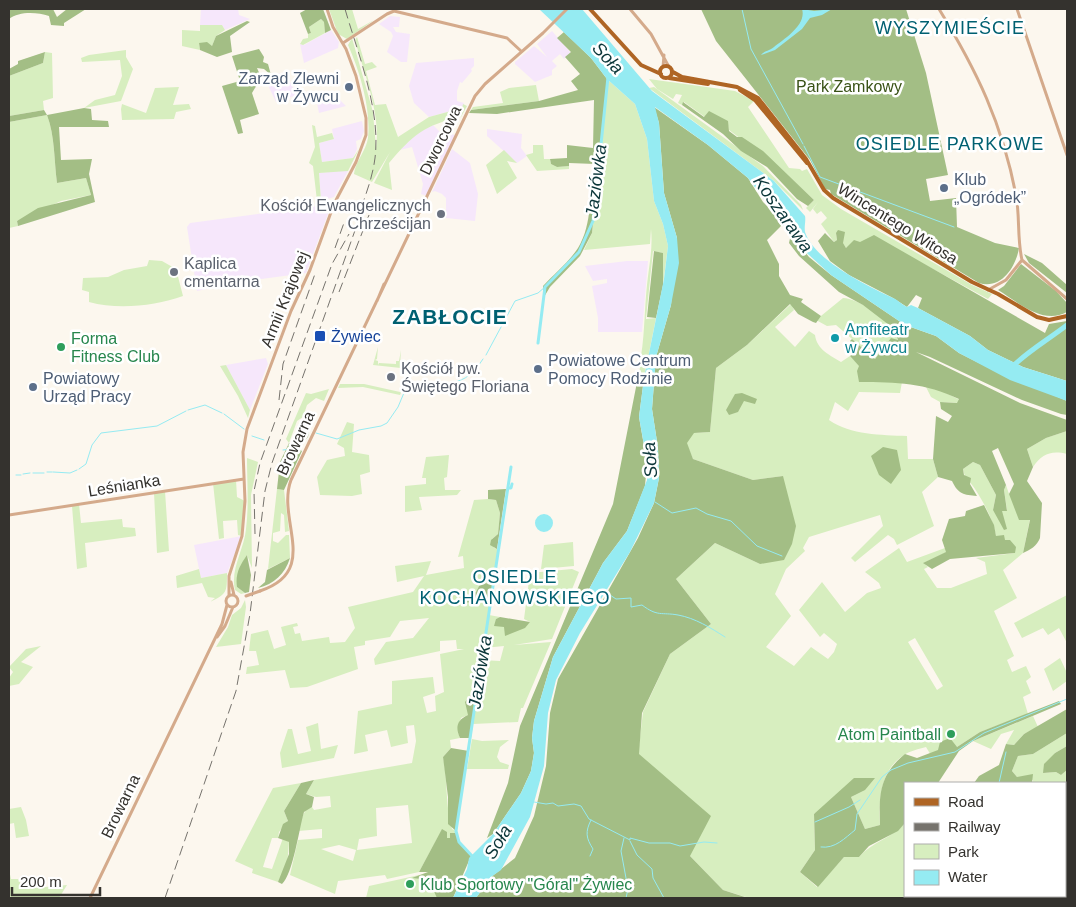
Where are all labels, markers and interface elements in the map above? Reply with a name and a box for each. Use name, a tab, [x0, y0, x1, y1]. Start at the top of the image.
district label: WYSZYMIEŚCIE	[875, 17, 1025, 38]
water label: Soła	[588, 38, 628, 78]
place label: Zarząd Zlewni w Żywcu	[239, 70, 339, 105]
park label: Park Zamkowy	[796, 78, 902, 95]
marker: Zarząd Zlewni w Żywcu	[343, 81, 355, 93]
street label: Dworcowa	[416, 103, 465, 178]
district label: OSIEDLE PARKOWE	[856, 134, 1044, 154]
water label: Jaziówka	[581, 143, 610, 220]
place label: Klub „Ogródek”	[954, 171, 1026, 206]
water label: Koszarawa	[749, 172, 817, 256]
street label: Wincentego Witosa	[835, 180, 961, 267]
marker: Klub „Ogródek”	[938, 182, 950, 194]
place label: Kościół Ewangelicznych Chrześcijan	[260, 197, 431, 232]
marker: Kościół Ewangelicznych Chrześcijan	[435, 208, 447, 220]
street label: Armii Krajowej	[257, 249, 311, 350]
place label: Kaplica cmentarna	[184, 255, 260, 290]
marker: Kaplica cmentarna	[168, 266, 180, 278]
district label: ZABŁOCIE	[392, 305, 508, 328]
place label: Amfiteatr w Żywcu	[844, 321, 910, 356]
place label: Żywiec	[331, 327, 381, 345]
marker: Żywiec	[313, 329, 327, 343]
place label: Forma Fitness Club	[71, 330, 160, 365]
marker: Amfiteatr w Żywcu	[829, 332, 841, 344]
marker: Forma Fitness Club	[55, 341, 67, 353]
place label: Powiatowe Centrum Pomocy Rodzinie	[548, 352, 691, 387]
place label: Kościół pw. Świętego Floriana	[401, 360, 529, 395]
marker: Powiatowe Centrum Pomocy Rodzinie	[532, 363, 544, 375]
place label: Powiatowy Urząd Pracy	[43, 370, 131, 405]
marker: Kościół pw. Świętego Floriana	[385, 371, 397, 383]
marker: Powiatowy Urząd Pracy	[27, 381, 39, 393]
street label: Browarna	[273, 409, 318, 478]
water label: Soła	[639, 441, 661, 479]
street label: Leśnianka	[87, 471, 162, 500]
district label: OSIEDLE KOCHANOWSKIEGO	[419, 567, 611, 608]
water label: Jaziówka	[464, 634, 496, 711]
place label: Atom Paintball	[838, 726, 941, 743]
marker: Atom Paintball	[945, 728, 957, 740]
street label: Browarna	[98, 772, 143, 841]
legend	[904, 782, 1066, 897]
text: Road	[948, 793, 984, 810]
text: Railway	[948, 818, 1001, 835]
water label: Soła	[480, 821, 516, 863]
text: Park	[948, 843, 979, 860]
scale bar	[12, 864, 100, 896]
text: Water	[948, 868, 987, 885]
text: 200 m	[20, 873, 62, 890]
place label: Klub Sportowy "Góral" Żywiec	[420, 875, 632, 893]
marker: Klub Sportowy "Góral" Żywiec	[404, 878, 416, 890]

